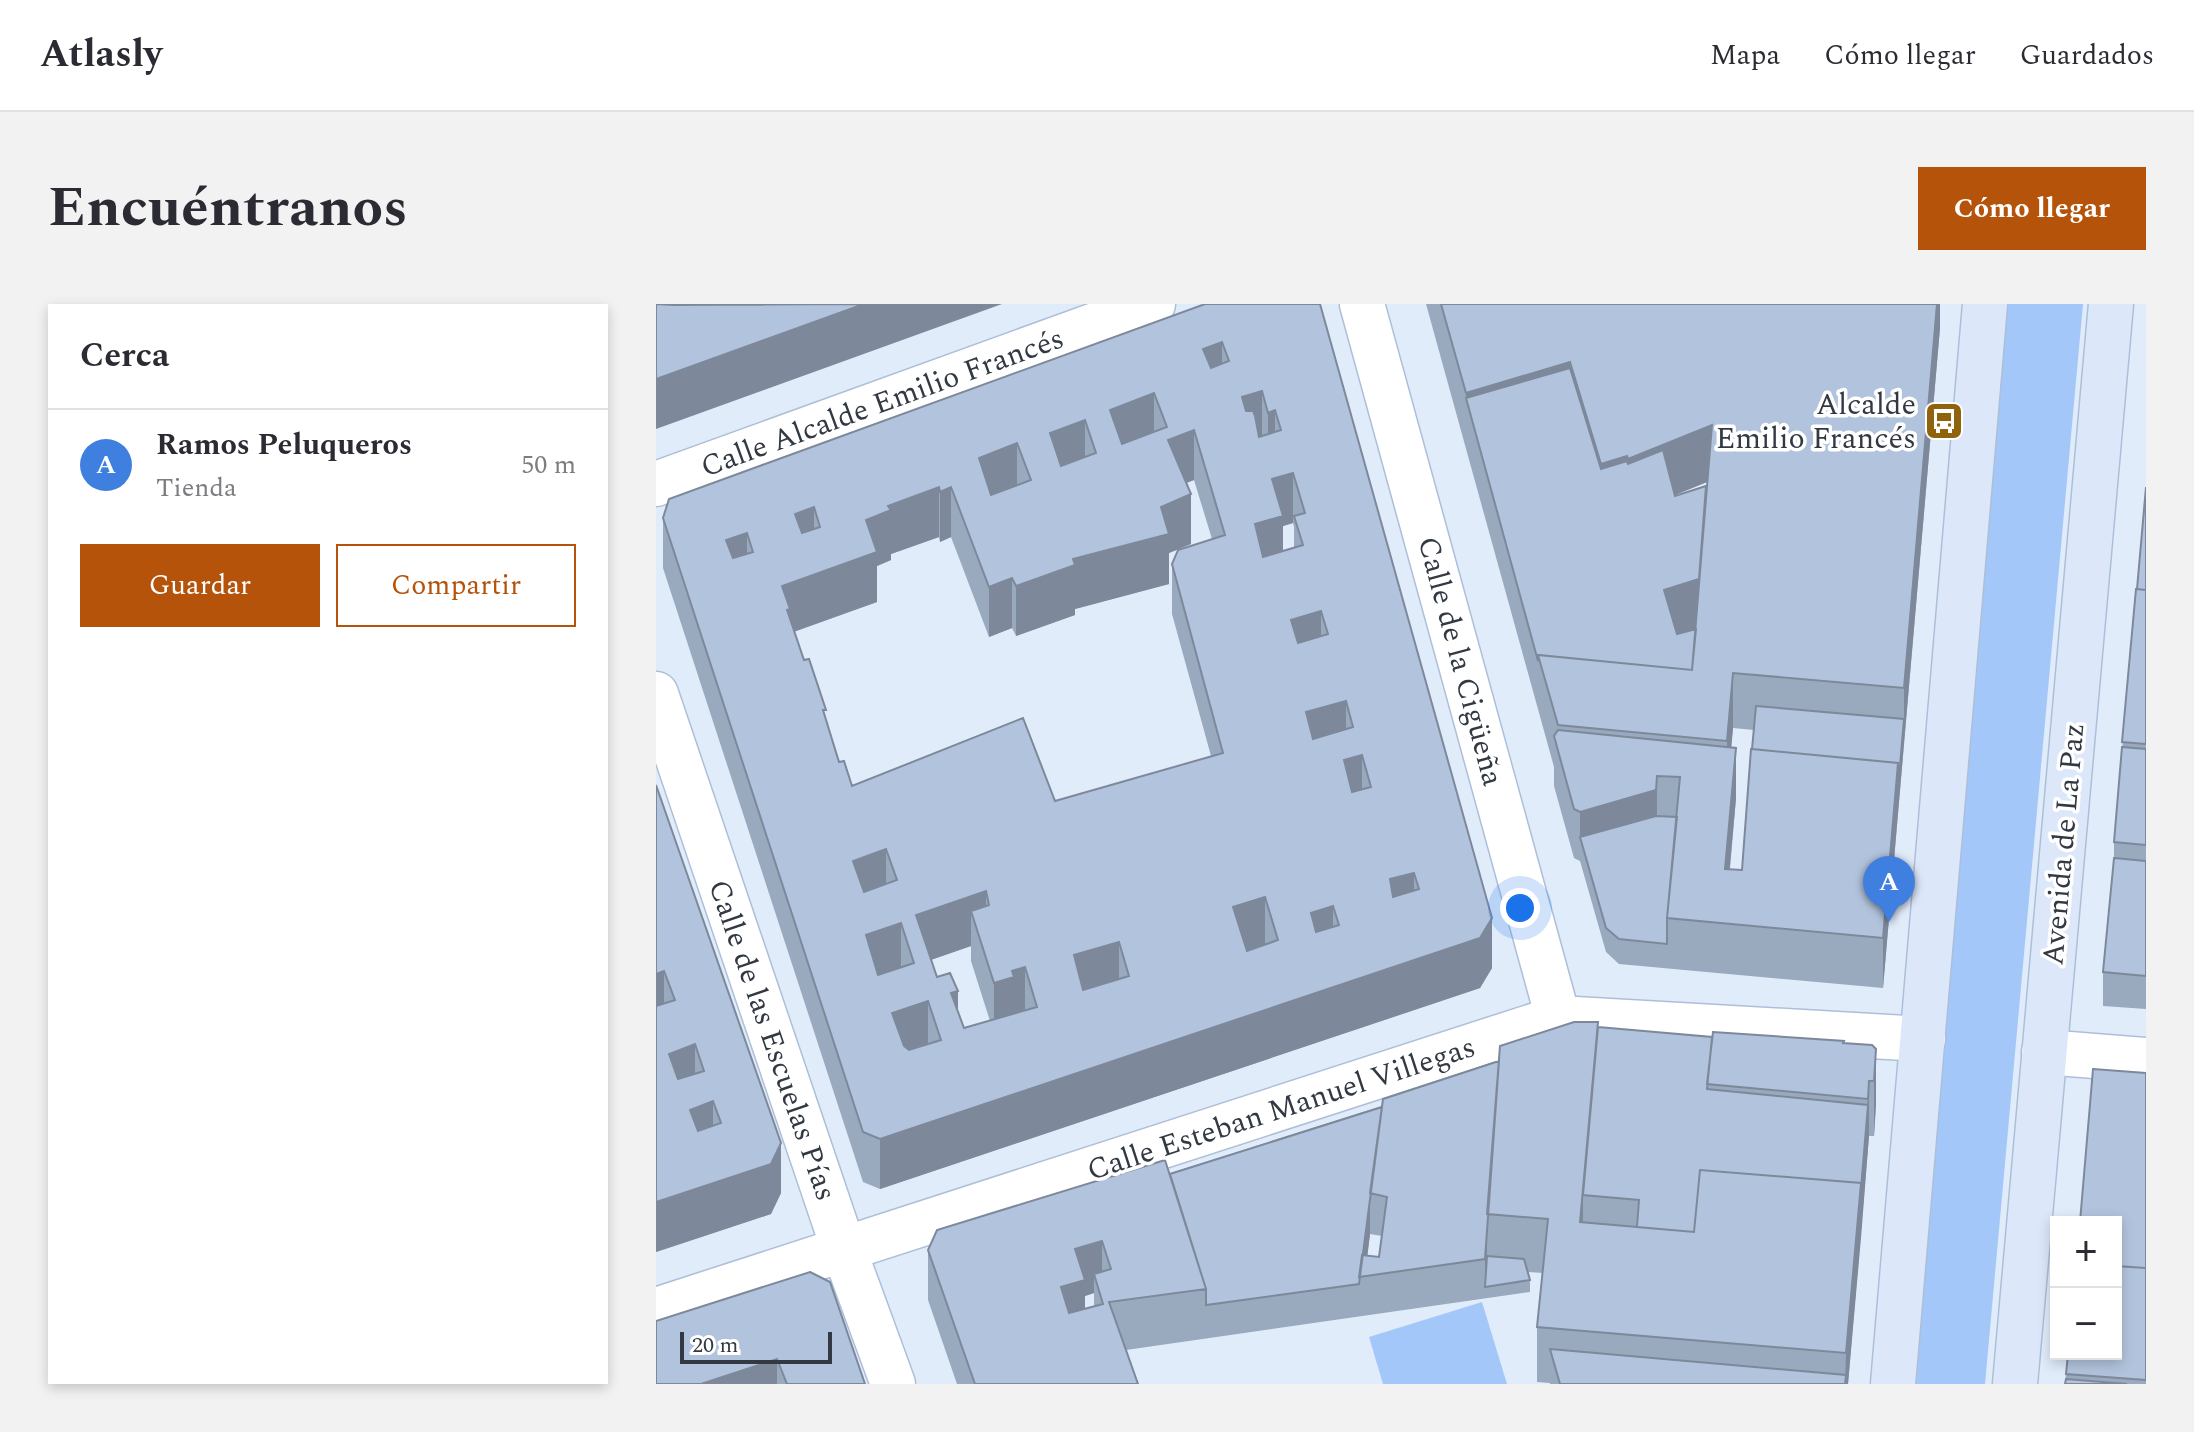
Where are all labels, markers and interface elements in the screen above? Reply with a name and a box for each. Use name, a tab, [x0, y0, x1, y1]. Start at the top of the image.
text: Atlasly	[40, 26, 162, 84]
text: Mapa	[1710, 34, 1780, 77]
text: Cómo llegar	[1824, 34, 1976, 77]
text: Guardados	[2020, 34, 2154, 77]
text: Encuéntranos	[48, 166, 408, 251]
button: Cómo llegar	[1918, 167, 2146, 250]
street label: Calle Alcalde Emilio Francés	[694, 316, 1070, 490]
text: Cerca	[80, 330, 169, 382]
place label: Alcalde Emilio Francés	[1716, 382, 1916, 462]
bus stop icon: Alcalde Emilio Francés	[1923, 400, 1965, 442]
text: Ramos Peluqueros	[156, 422, 412, 468]
text: A	[96, 445, 116, 485]
text: 50 m	[521, 445, 576, 485]
text: Tienda	[156, 468, 237, 508]
street label: Calle de la Cigüeña	[1405, 531, 1516, 791]
button: Guardar	[80, 544, 320, 627]
button: Compartir	[336, 544, 576, 627]
street label: Avenida de La Paz	[2030, 721, 2098, 967]
pin: A	[1863, 856, 1915, 922]
street label: Calle de las Escuelas Pías	[695, 873, 849, 1207]
your location	[1500, 888, 1540, 928]
street label: Calle Esteban Manuel Villegas	[1081, 1024, 1481, 1194]
map controls	[2050, 1216, 2122, 1360]
button: +	[2050, 1216, 2122, 1288]
button: −	[2050, 1288, 2122, 1360]
scale bar	[680, 1328, 832, 1364]
text: 20 m	[692, 1329, 738, 1362]

